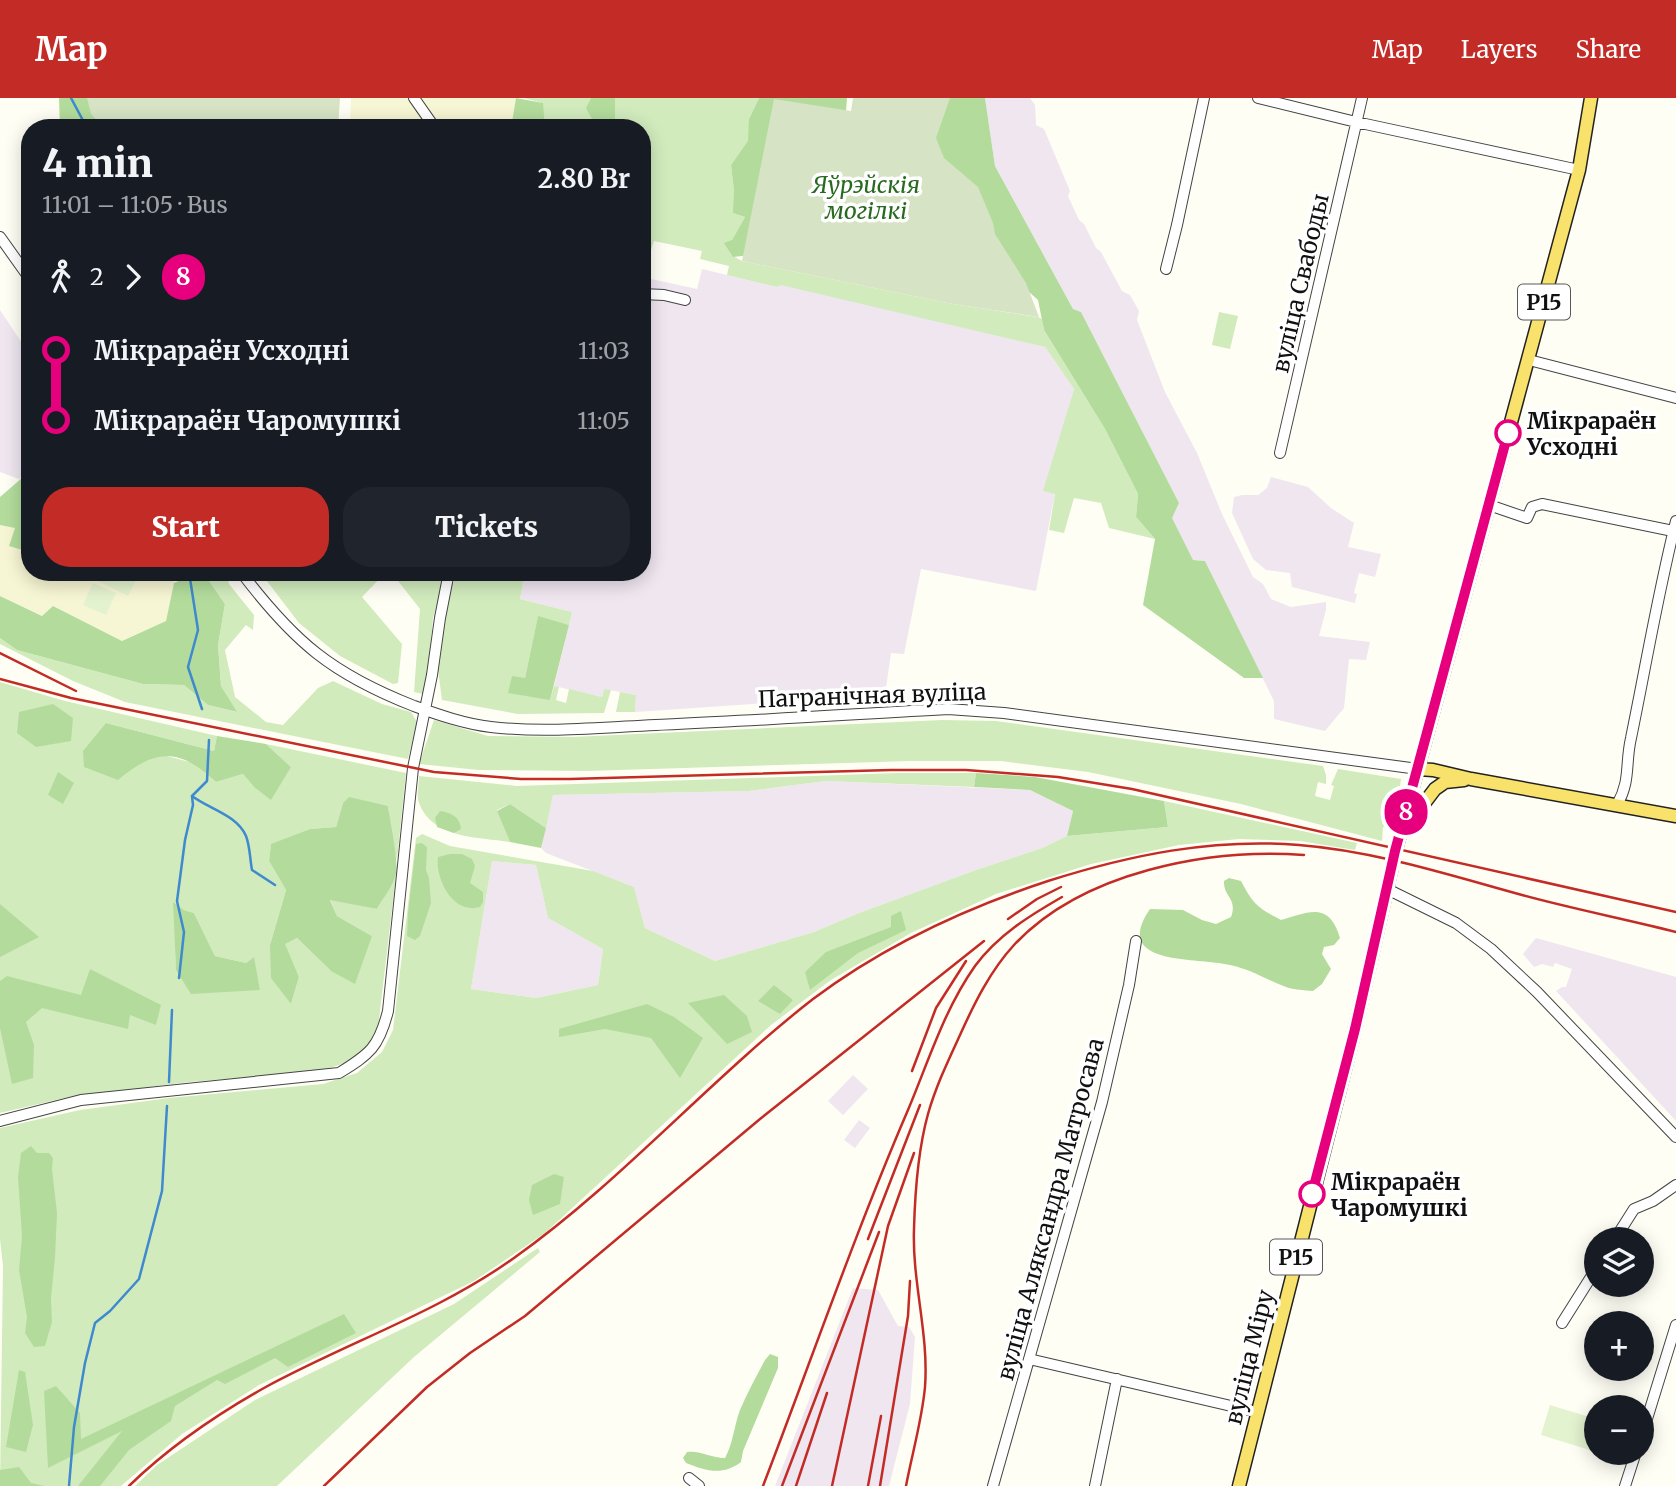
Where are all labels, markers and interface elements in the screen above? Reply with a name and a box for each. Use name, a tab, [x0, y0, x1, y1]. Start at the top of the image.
text: Map	[35, 29, 108, 70]
text: Map	[1372, 34, 1423, 65]
text: Layers	[1461, 34, 1537, 65]
text: Share	[1575, 34, 1641, 65]
text: 4 min	[42, 140, 153, 187]
text: 2.80 Br	[538, 162, 630, 195]
park label: Яўрэйскія могілкі	[811, 170, 920, 225]
text: 11:01 – 11:05 · Bus	[42, 190, 228, 219]
street label: вуліца Свабоды	[1265, 191, 1335, 375]
icon: walk	[42, 258, 80, 296]
icon: forward	[114, 258, 152, 296]
text: 8	[176, 261, 191, 292]
text: 2	[90, 262, 104, 291]
road number: Р15	[1518, 284, 1570, 320]
text: Мікрараён Усходні	[94, 334, 349, 367]
text: 11:03	[578, 336, 630, 365]
text: Мікрараён Чаромушкі	[94, 404, 401, 437]
text: 11:05	[577, 406, 630, 435]
place label: Мікрараён Усходні	[1526, 406, 1657, 461]
marker: Мікрараён Усходні	[1495, 420, 1521, 446]
button: Start	[42, 487, 329, 567]
button: Tickets	[343, 487, 630, 567]
street label: Пагранічная вуліца	[757, 677, 987, 713]
line badge: 8	[1383, 789, 1429, 835]
text: 8	[1399, 796, 1413, 827]
street label: вуліца Аляксандра Матросава	[990, 1035, 1110, 1383]
place label: Мікрараён Чаромушкі	[1331, 1167, 1468, 1222]
marker: Мікрараён Чаромушкі	[1299, 1181, 1325, 1207]
map controls	[1584, 1227, 1654, 1465]
button: layers	[1584, 1227, 1654, 1297]
road number: Р15	[1270, 1240, 1322, 1274]
street label: вуліца Міру	[1218, 1286, 1280, 1427]
button: +	[1584, 1311, 1654, 1381]
button: −	[1584, 1395, 1654, 1465]

